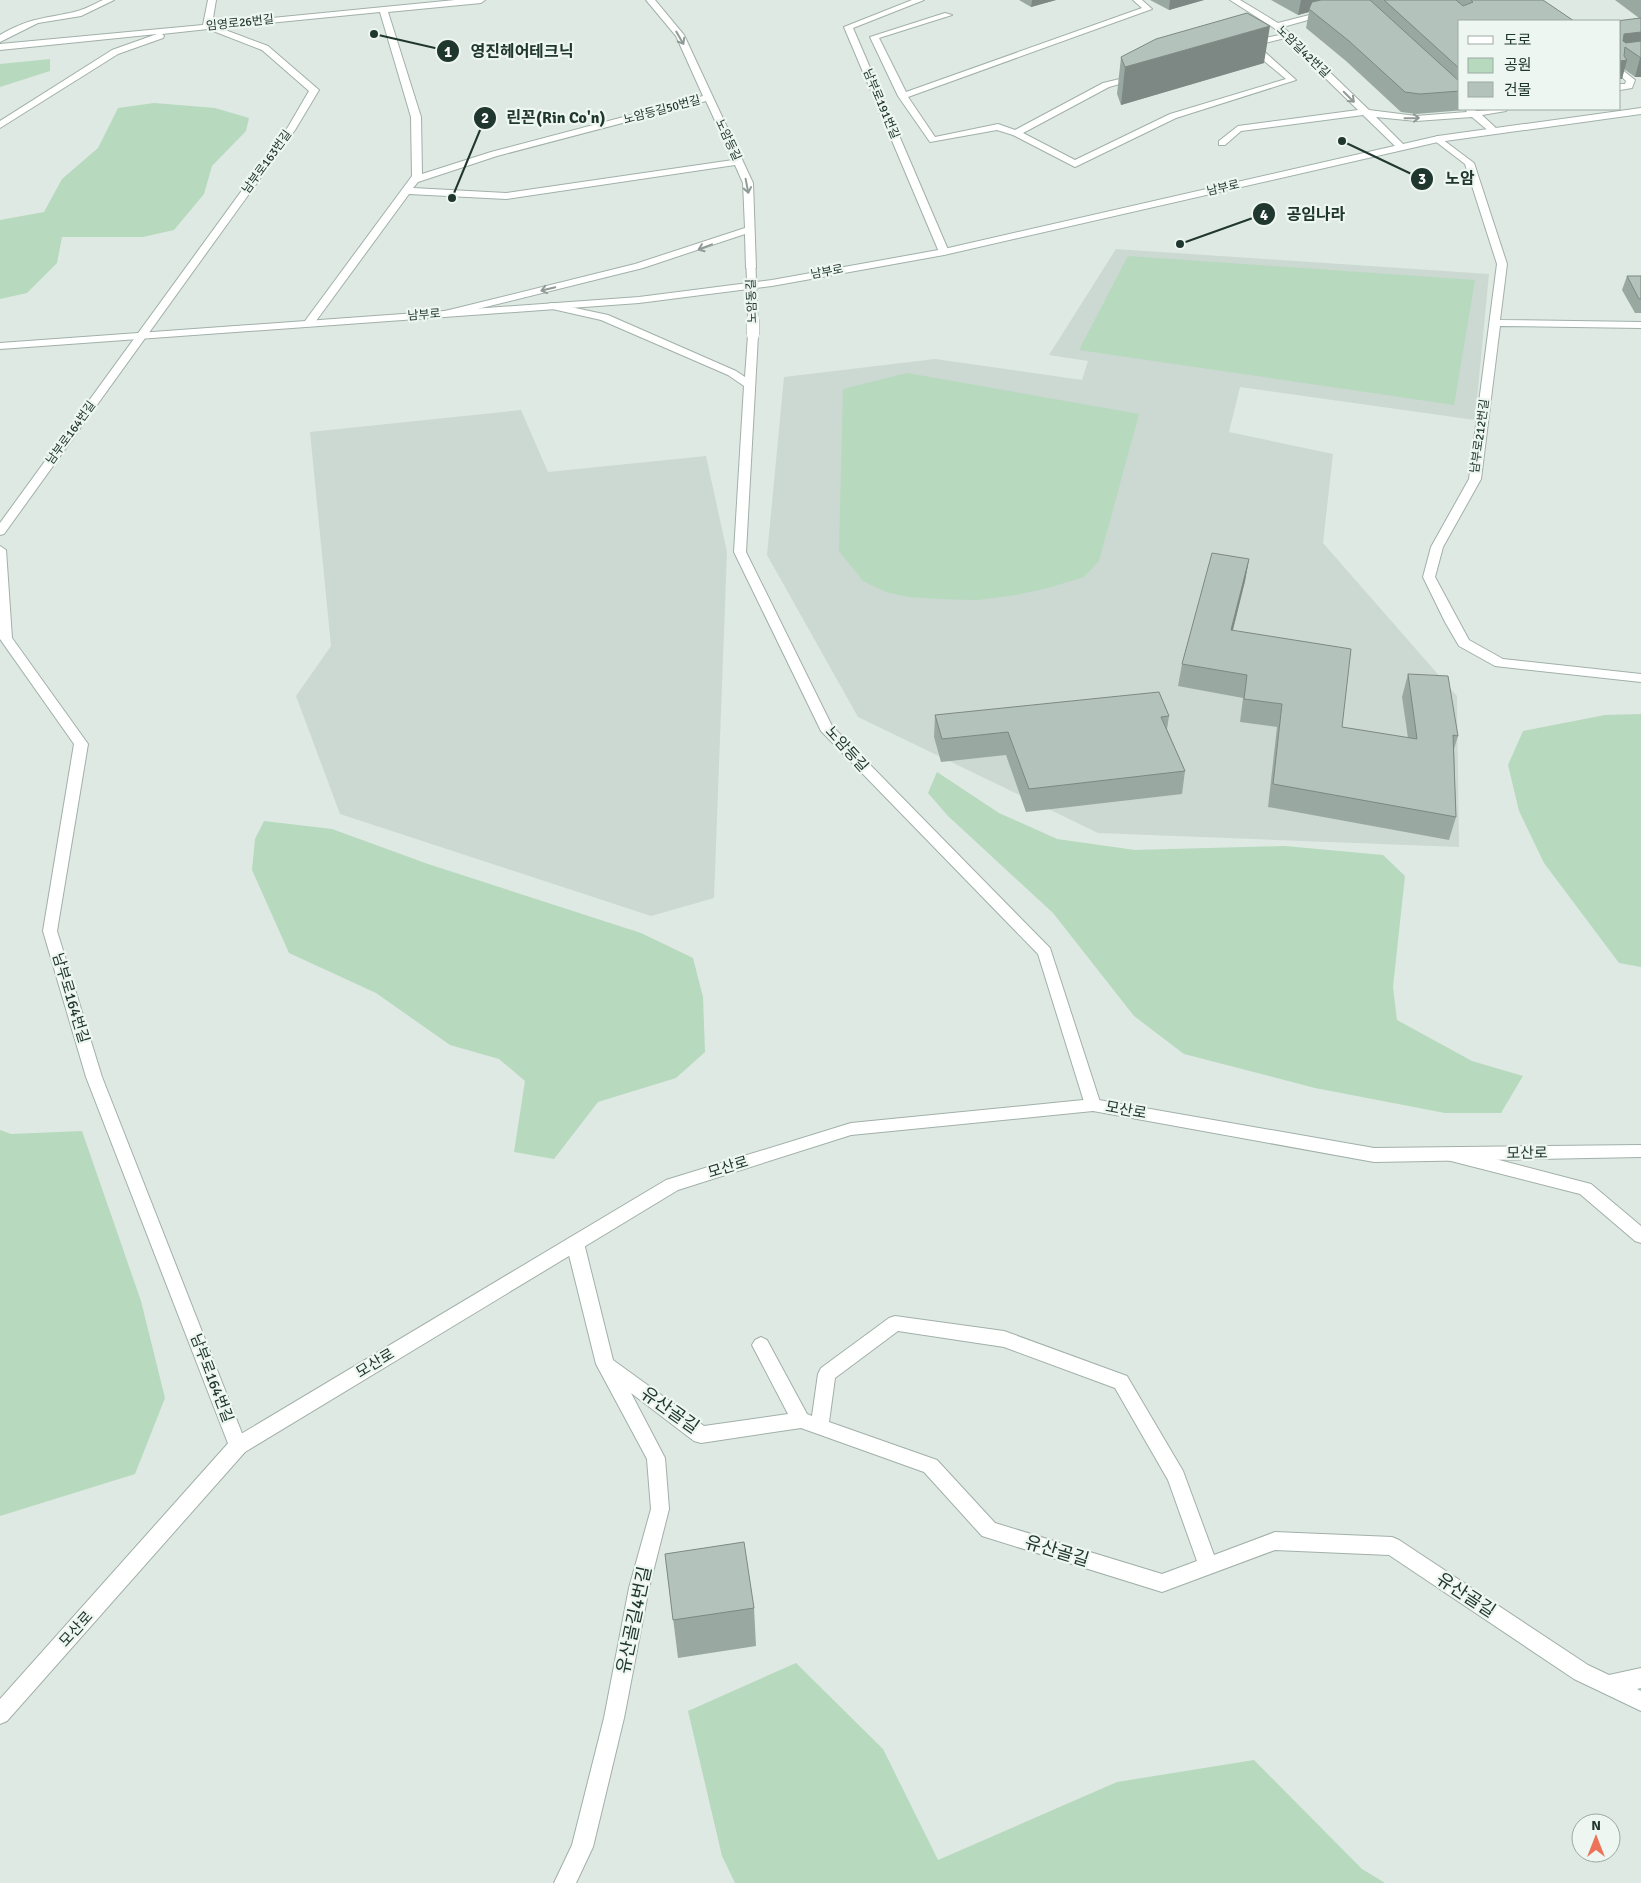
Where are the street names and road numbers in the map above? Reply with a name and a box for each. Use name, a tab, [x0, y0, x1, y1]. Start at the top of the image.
street label: 임영로26번길	[205, 12, 275, 34]
street label: 노암길42번길	[1273, 23, 1333, 81]
street label: 남부로191번길	[860, 67, 902, 141]
street label: 노암등길50번길	[622, 93, 702, 127]
street label: 노암등길	[712, 117, 744, 163]
street label: 남부로163번길	[239, 127, 295, 197]
street label: 남부로	[1205, 177, 1241, 199]
street label: 남부로	[809, 261, 845, 283]
street label: 노암동길	[744, 279, 760, 323]
street label: 남부로	[407, 306, 441, 324]
street label: 남부로164번길	[43, 398, 99, 468]
street label: 남부로212번길	[1467, 398, 1493, 474]
street label: 노암등길	[822, 722, 872, 776]
street label: 남부로164번길	[49, 951, 93, 1045]
street label: 모산로	[1104, 1098, 1148, 1122]
street label: 모산로	[1506, 1144, 1548, 1162]
street label: 모산로	[706, 1152, 750, 1182]
street label: 남부로164번길	[187, 1331, 237, 1425]
street label: 모산로	[353, 1345, 397, 1381]
street label: 유산골길	[637, 1382, 703, 1438]
street label: 유산골길	[1022, 1531, 1092, 1571]
street label: 유산골길4번길	[612, 1564, 656, 1676]
street label: 유산골길	[1432, 1568, 1500, 1622]
street label: 모산로	[55, 1608, 97, 1650]

